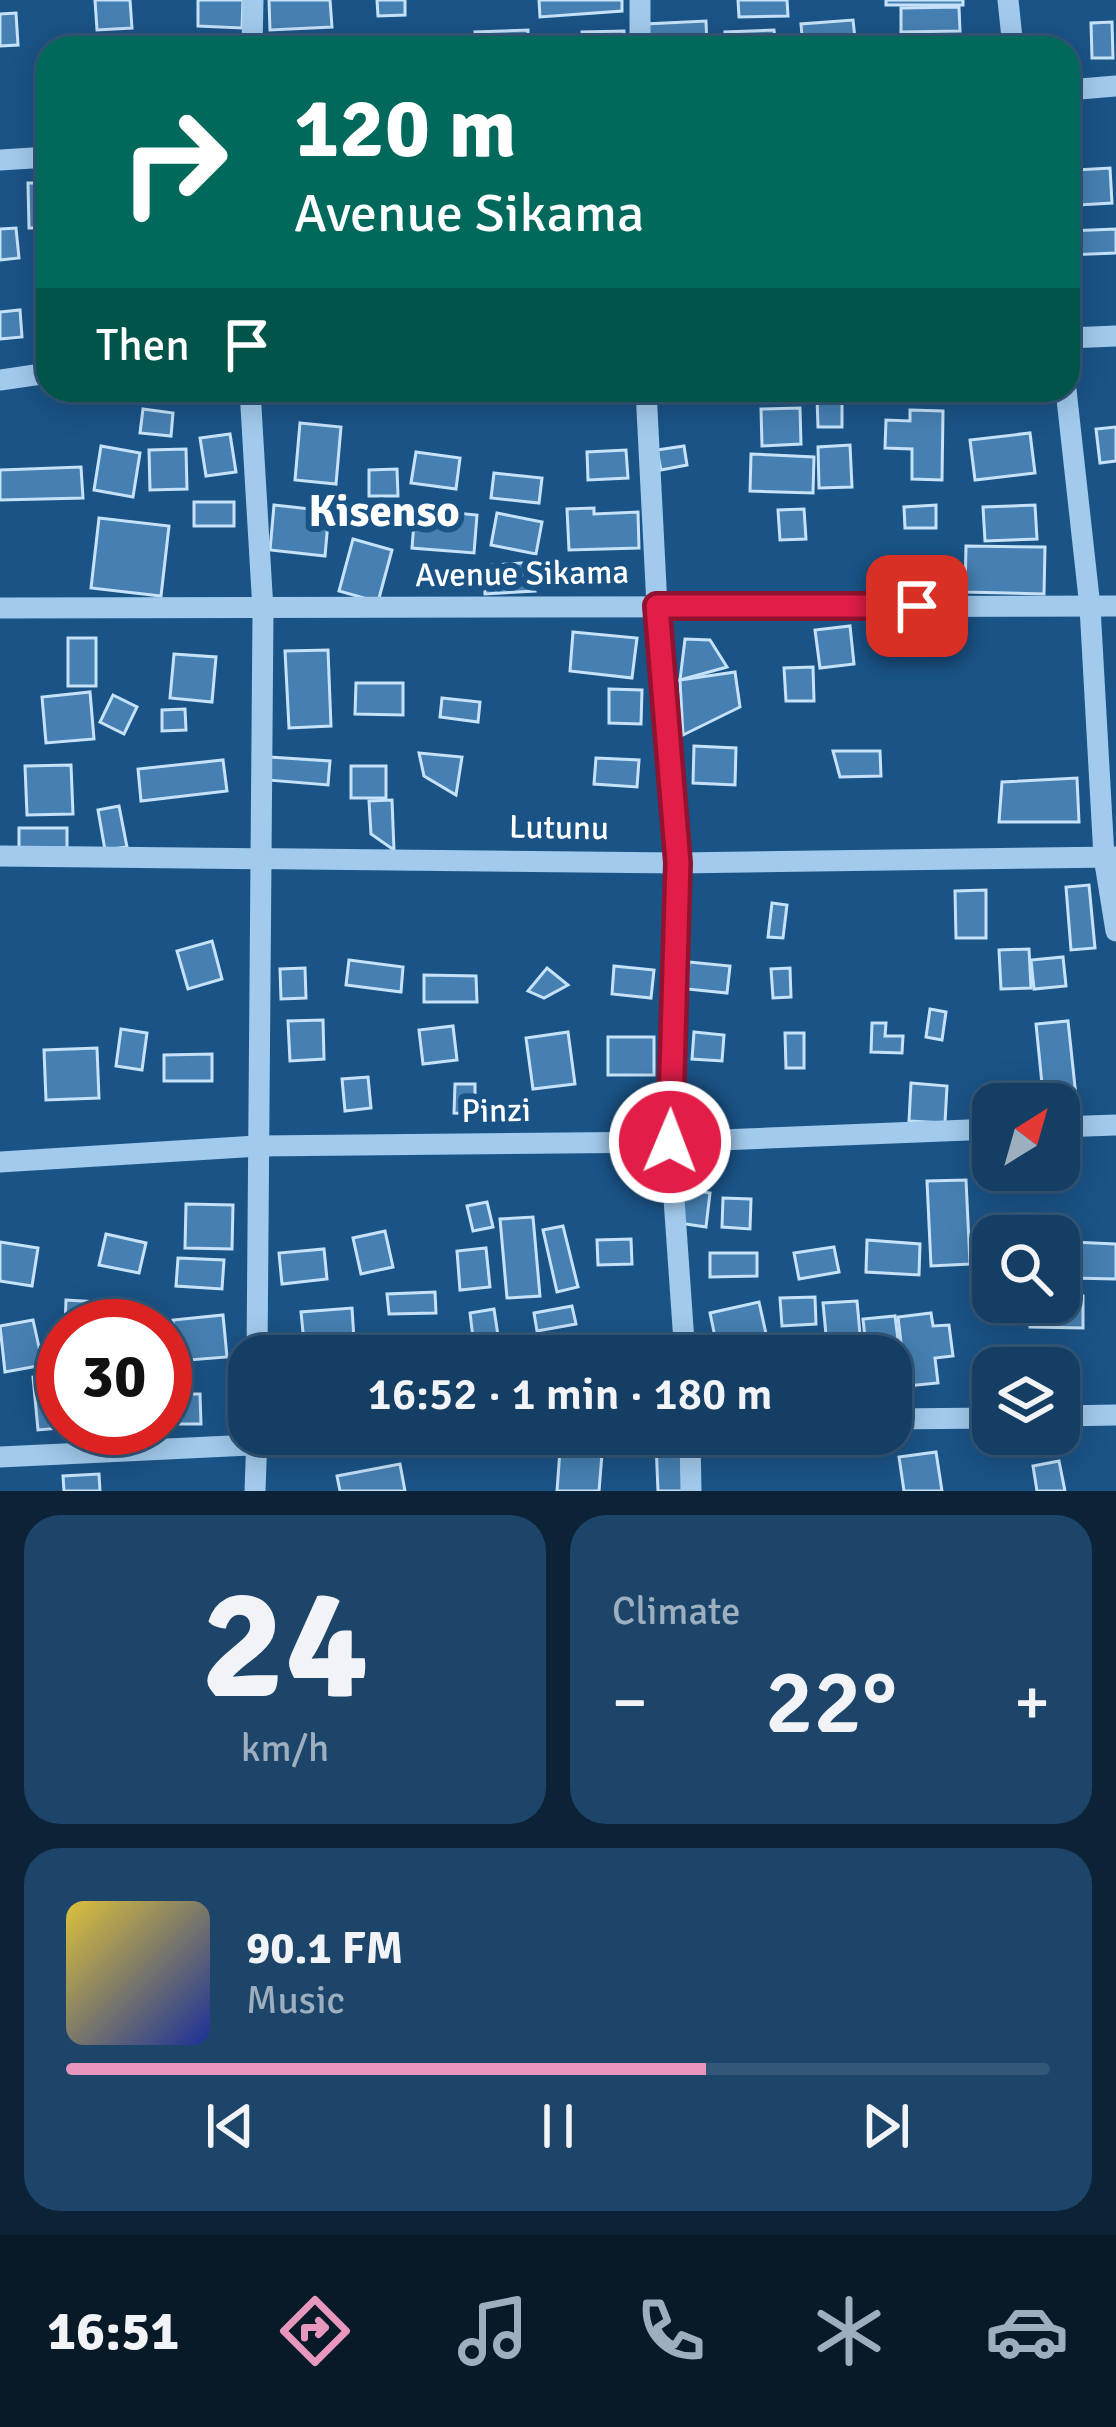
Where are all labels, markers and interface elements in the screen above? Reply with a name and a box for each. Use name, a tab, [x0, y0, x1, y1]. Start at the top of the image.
text: 120 m	[294, 77, 516, 181]
icon: right	[96, 84, 252, 240]
text: Avenue Sikama	[294, 180, 644, 247]
icon: arrive	[214, 312, 280, 378]
text: Then	[96, 318, 190, 373]
district label: Kisenso	[308, 484, 460, 539]
street label: Avenue Sikama	[415, 552, 629, 596]
pin	[866, 555, 968, 657]
icon: arrive	[884, 573, 950, 639]
street label: Lutunu	[509, 807, 609, 849]
position arrow	[607, 1079, 733, 1205]
north arrow	[972, 1083, 1080, 1191]
map controls	[972, 1083, 1080, 1455]
street label: Pinzi	[461, 1090, 531, 1132]
button: search	[972, 1215, 1080, 1323]
speed limit sign: 30	[36, 1299, 192, 1455]
button: layers	[972, 1347, 1080, 1455]
text: 16:52 · 1 min · 180 m	[368, 1367, 772, 1422]
text: 24	[201, 1549, 369, 1742]
text: Climate	[612, 1587, 741, 1635]
text: 22°	[765, 1647, 897, 1758]
text: −	[612, 1662, 648, 1743]
text: +	[1014, 1662, 1050, 1743]
text: km/h	[241, 1724, 329, 1772]
text: 90.1 FM	[246, 1921, 403, 1976]
text: Music	[246, 1976, 345, 2024]
icon: previous	[197, 2093, 263, 2159]
icon: pause	[525, 2093, 591, 2159]
icon: next	[853, 2093, 919, 2159]
icon: directions	[273, 2289, 357, 2373]
icon: music	[451, 2289, 535, 2373]
icon: phone	[629, 2289, 713, 2373]
icon: climate	[807, 2289, 891, 2373]
icon: car	[985, 2289, 1069, 2373]
text: 16:51	[47, 2298, 180, 2365]

